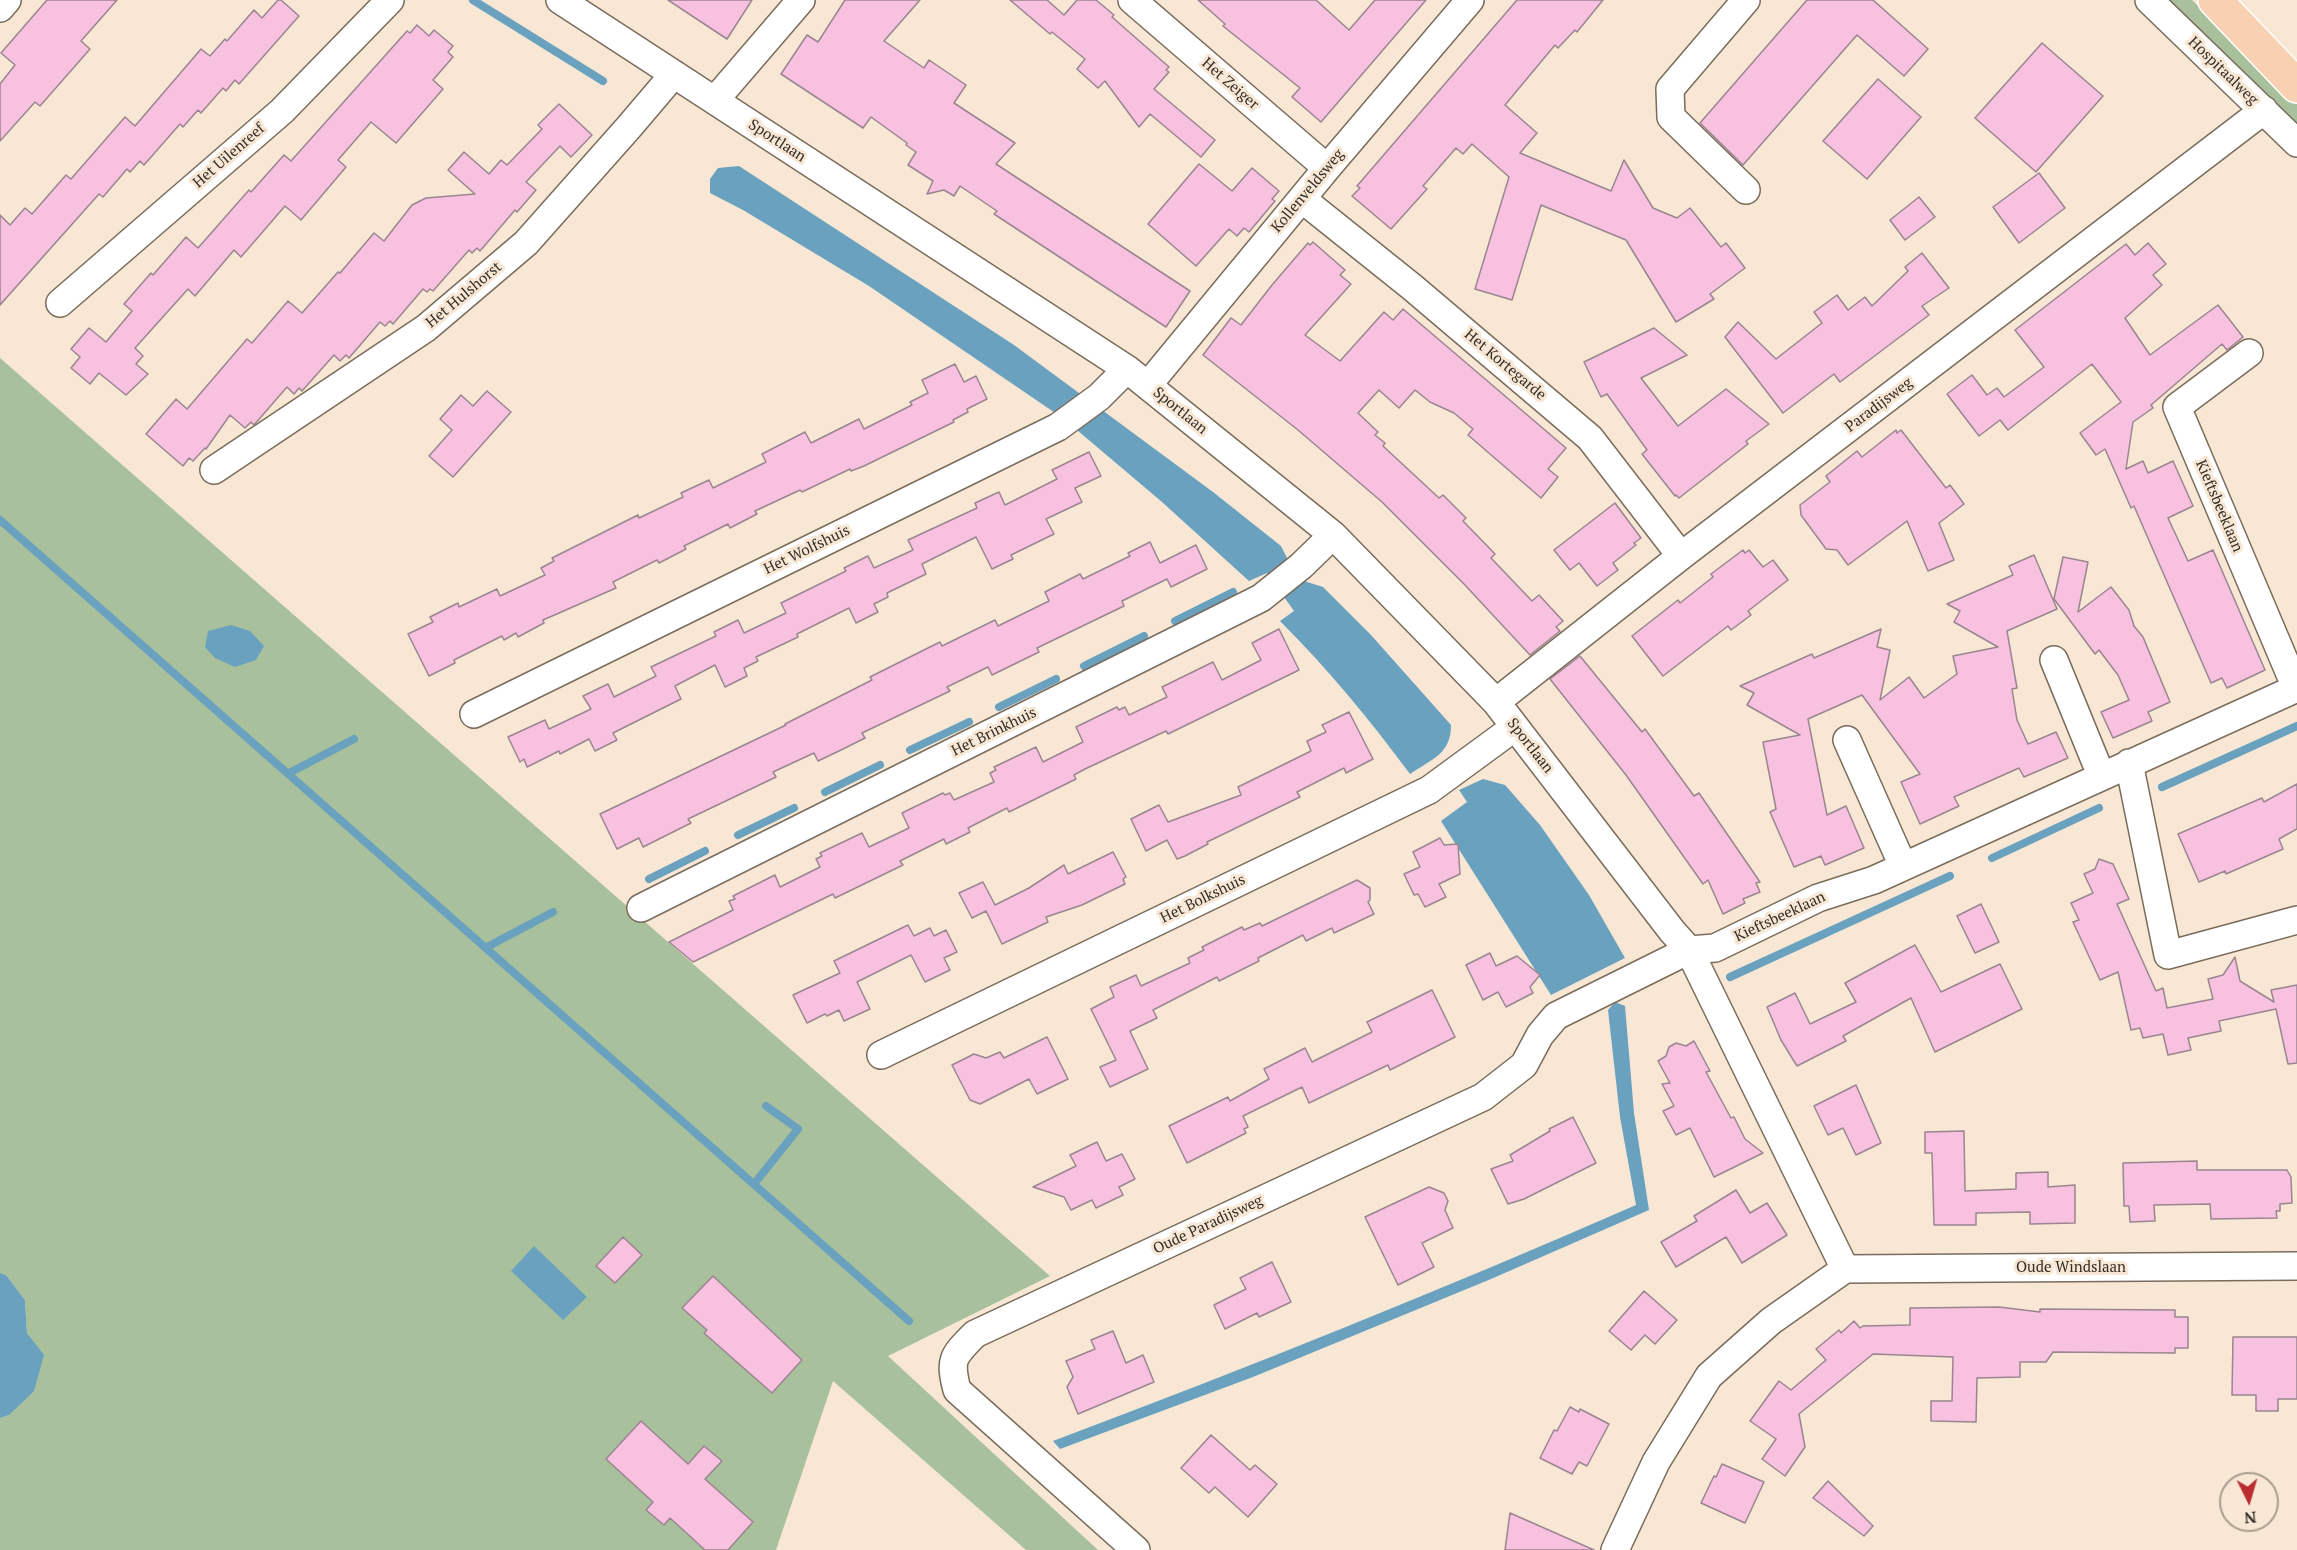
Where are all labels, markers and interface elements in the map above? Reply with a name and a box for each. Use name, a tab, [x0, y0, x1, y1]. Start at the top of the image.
street label: Hospitaalweg	[2184, 33, 2262, 109]
street label: Het Zeiger	[1198, 54, 1262, 114]
street label: Sportlaan	[745, 116, 809, 166]
street label: Het Uilenreef	[189, 120, 269, 192]
street label: Kollenveldsweg	[1268, 146, 1348, 236]
street label: Het Hulshorst	[423, 258, 505, 332]
street label: Het Kortegarde	[1461, 326, 1549, 404]
street label: Paradijsweg	[1842, 374, 1916, 436]
street label: Sportlaan	[1149, 384, 1211, 438]
street label: Kieftsbeeklaan	[2192, 457, 2246, 555]
street label: Het Wolfshuis	[761, 521, 853, 579]
street label: Het Brinkhuis	[949, 704, 1039, 760]
street label: Sportlaan	[1503, 715, 1557, 777]
street label: Het Bolkshuis	[1158, 871, 1248, 927]
street label: Kieftsbeeklaan	[1732, 888, 1828, 946]
street label: Oude Paradijsweg	[1150, 1192, 1266, 1258]
street label: Oude Windslaan	[2016, 1259, 2126, 1277]
north arrow	[2219, 1472, 2279, 1532]
text: N	[2243, 1506, 2257, 1529]

